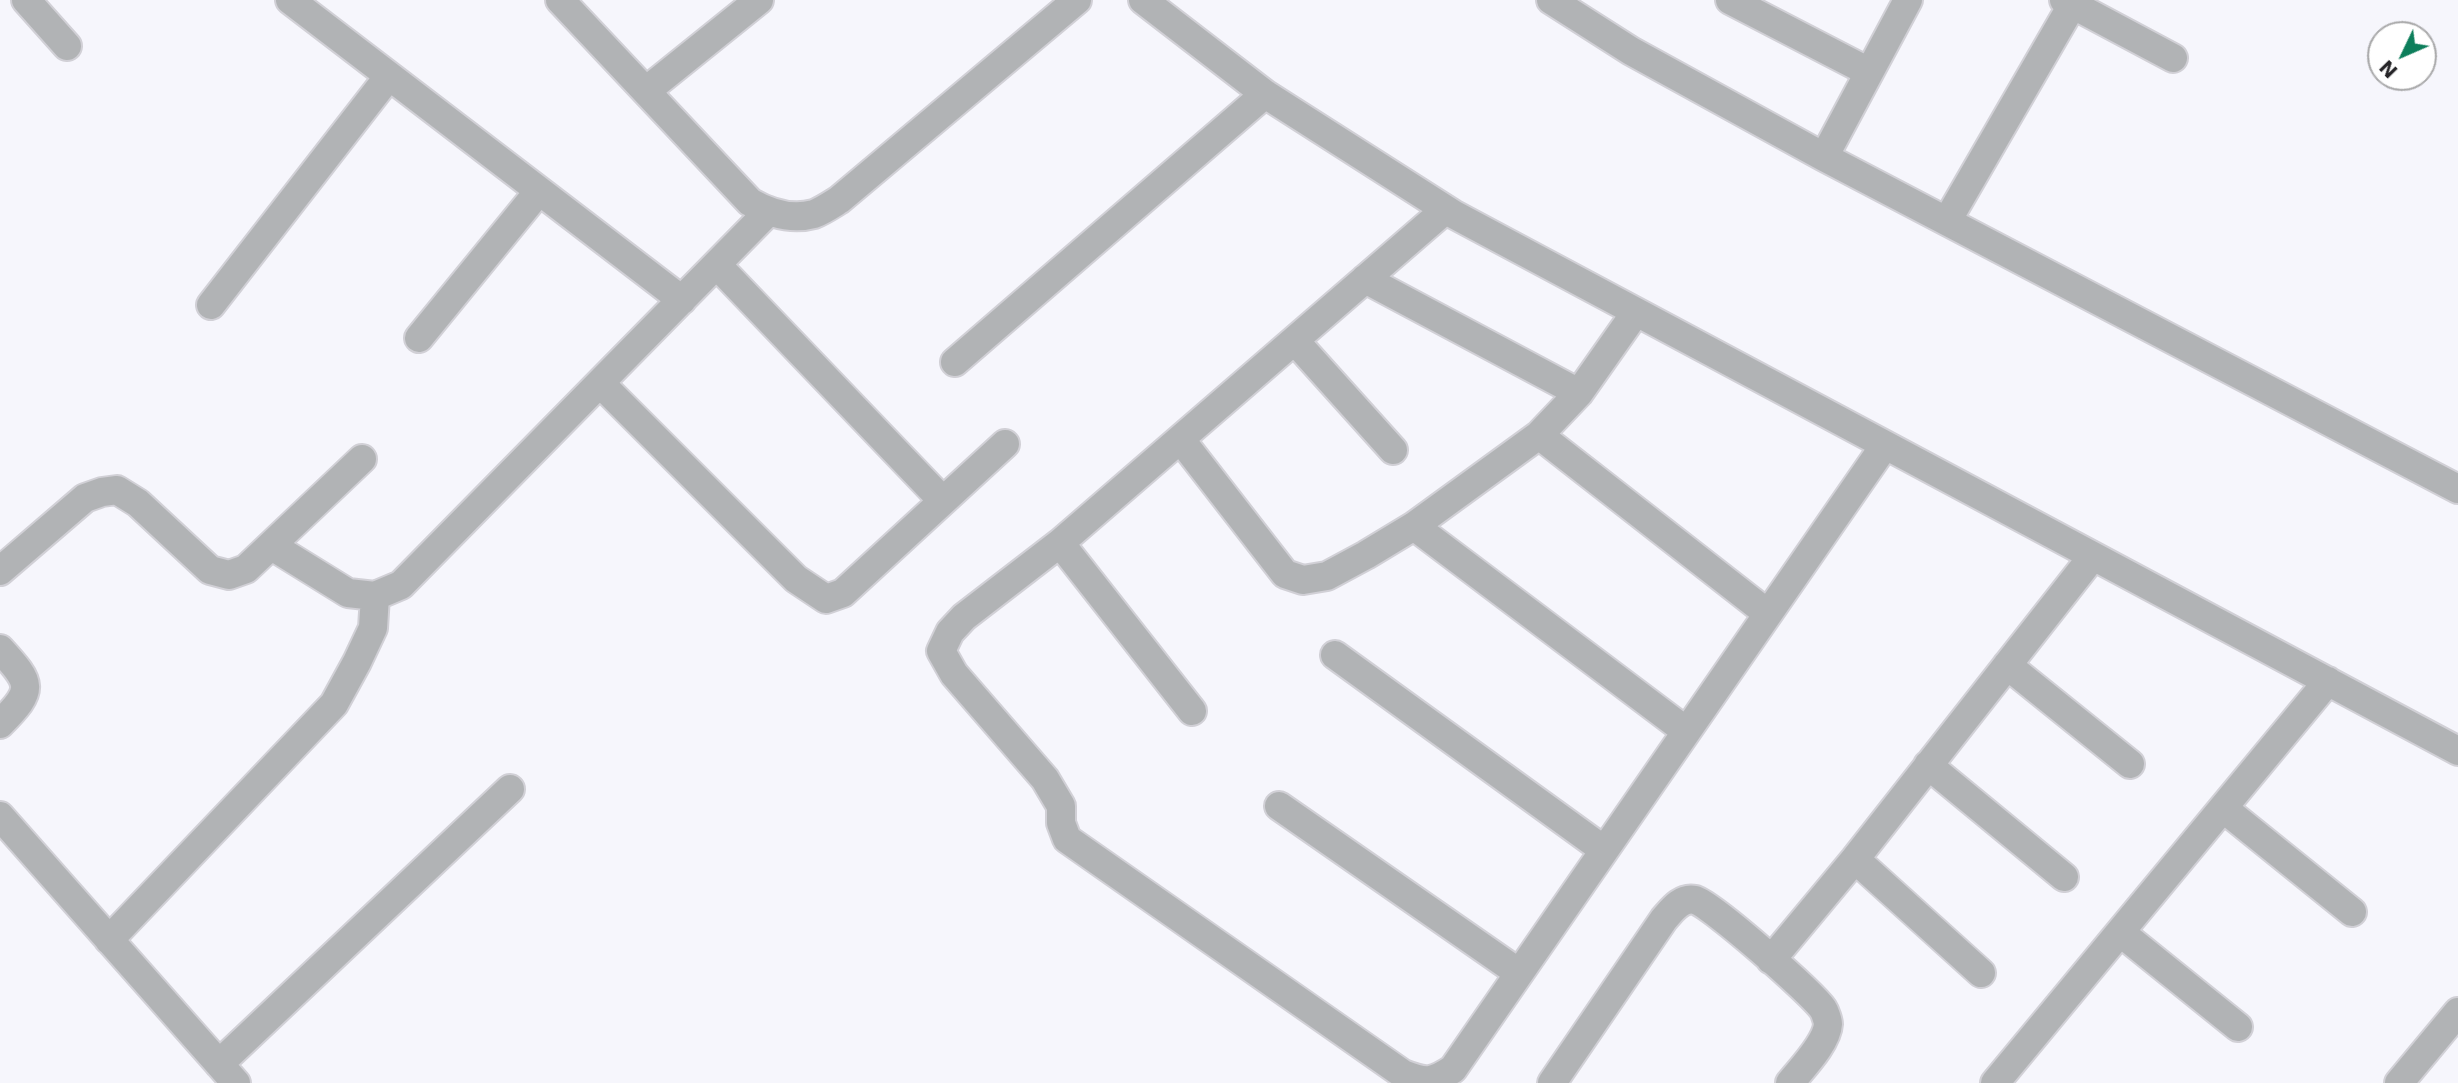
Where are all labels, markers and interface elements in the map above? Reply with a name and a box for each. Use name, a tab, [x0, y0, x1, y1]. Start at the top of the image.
north arrow	[2367, 21, 2437, 91]
text: N	[2375, 56, 2402, 83]

